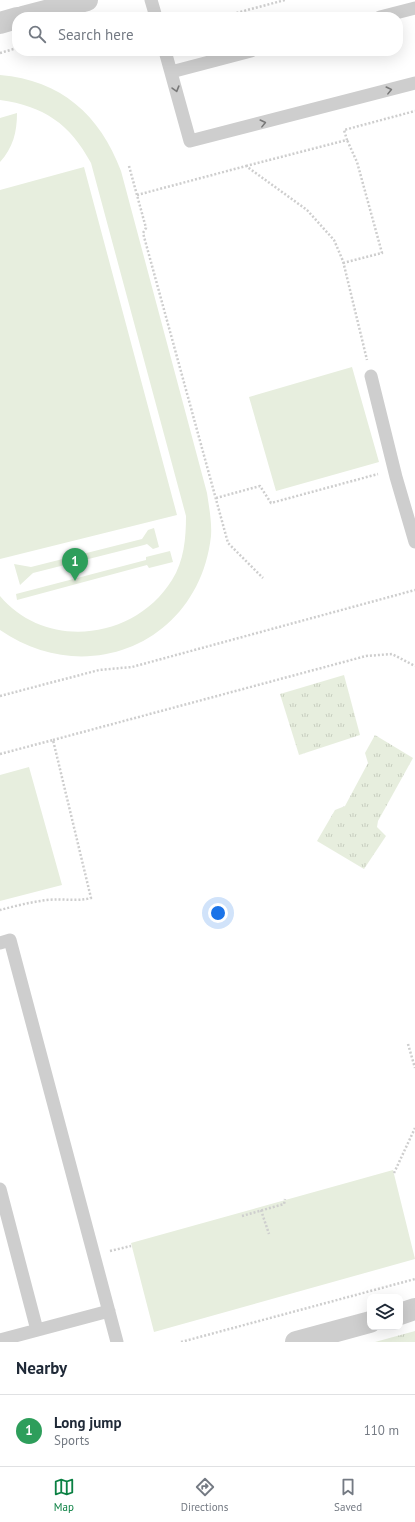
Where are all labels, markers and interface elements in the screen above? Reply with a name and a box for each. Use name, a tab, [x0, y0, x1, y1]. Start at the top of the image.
search box	[12, 12, 403, 56]
icon: search	[26, 23, 48, 45]
text: Search here	[58, 25, 134, 44]
one-way arrow	[171, 85, 179, 92]
one-way arrow	[385, 86, 392, 95]
one-way arrow	[260, 119, 266, 127]
pin: 1	[62, 548, 88, 581]
your location	[208, 903, 228, 923]
map controls	[367, 1294, 403, 1330]
button: layers	[367, 1294, 403, 1330]
text: Nearby	[16, 1357, 67, 1379]
text: Long jump	[54, 1413, 122, 1432]
text: 1	[25, 1422, 33, 1439]
text: 110 m	[364, 1422, 399, 1439]
text: Sports	[54, 1432, 90, 1449]
tab: Map	[53, 1476, 75, 1514]
tab: Directions	[181, 1476, 228, 1514]
tab: Saved	[334, 1476, 362, 1514]

